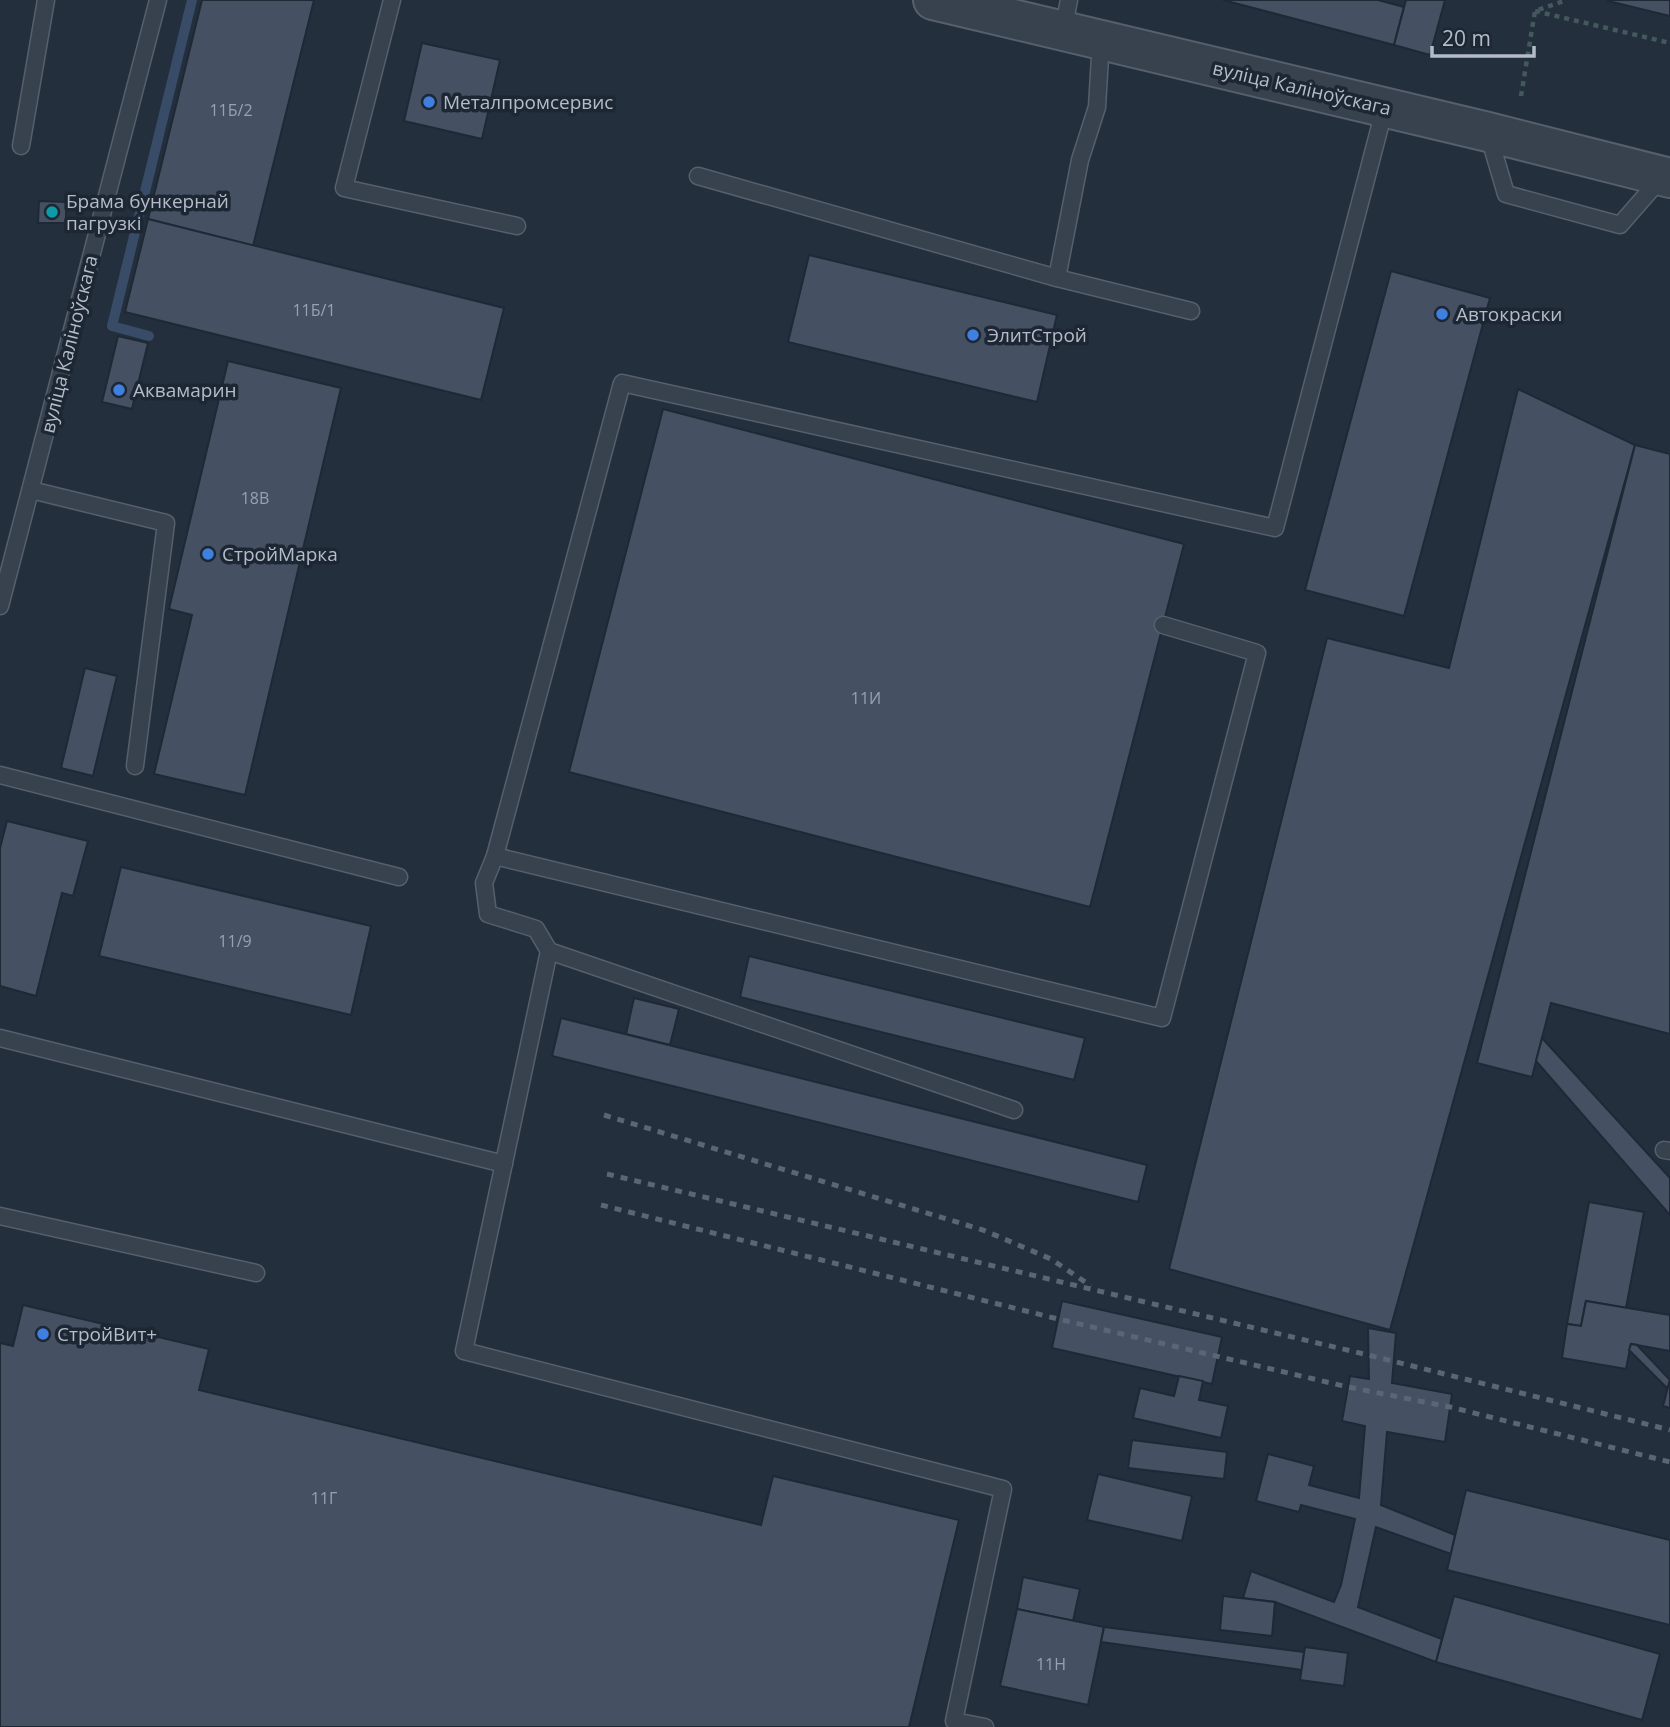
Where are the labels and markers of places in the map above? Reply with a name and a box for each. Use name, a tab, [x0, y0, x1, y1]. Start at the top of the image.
place label: Металпромсервис	[443, 89, 613, 115]
marker: Металпромсервис	[421, 94, 437, 110]
place label: Брама бункернай пагрузкі	[66, 188, 229, 236]
marker: Брама бункернай пагрузкі	[44, 204, 60, 220]
place label: Автокраски	[1456, 301, 1562, 327]
marker: Автокраски	[1434, 306, 1450, 322]
place label: ЭлитСтрой	[987, 322, 1087, 348]
marker: ЭлитСтрой	[965, 327, 981, 343]
place label: Аквамарин	[133, 377, 237, 403]
marker: Аквамарин	[111, 382, 127, 398]
place label: СтройМарка	[222, 541, 338, 567]
marker: СтройМарка	[200, 546, 216, 562]
place label: СтройВит+	[57, 1321, 157, 1347]
marker: СтройВит+	[35, 1326, 51, 1342]

